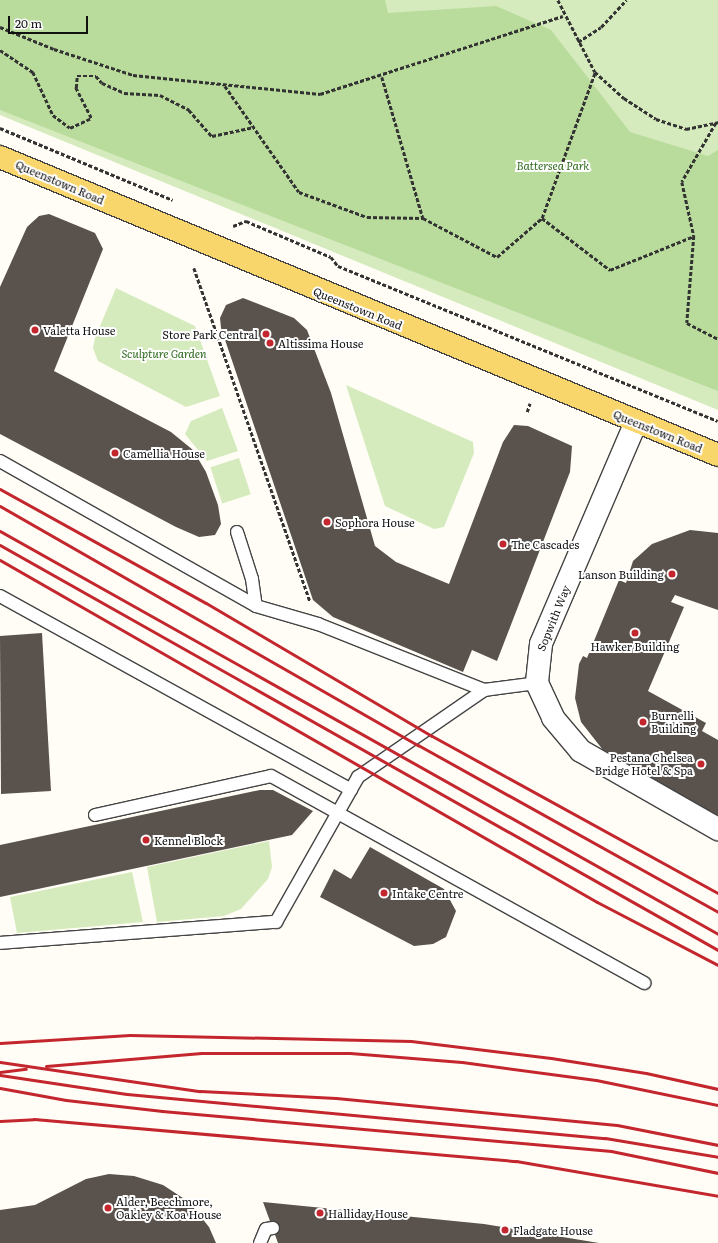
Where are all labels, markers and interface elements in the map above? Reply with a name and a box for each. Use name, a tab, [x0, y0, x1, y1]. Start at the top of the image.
scale bar	[10, 8, 90, 34]
text: 20 m	[15, 14, 42, 32]
street label: Queenstown Road	[14, 157, 106, 207]
park label: Battersea Park	[517, 158, 589, 172]
street label: Queenstown Road	[311, 284, 405, 332]
place label: Valetta House	[43, 323, 115, 337]
marker: Valetta House	[30, 325, 40, 335]
place label: Store Park Central	[162, 327, 258, 341]
marker: Store Park Central	[261, 329, 271, 339]
place label: Altissima House	[278, 336, 363, 350]
marker: Altissima House	[265, 338, 275, 348]
park label: Sculpture Garden	[121, 346, 207, 360]
street label: Queenstown Road	[611, 407, 705, 455]
place label: Camellia House	[123, 446, 205, 460]
marker: Camellia House	[110, 448, 120, 458]
place label: Sophora House	[335, 515, 415, 529]
marker: Sophora House	[322, 517, 332, 527]
place label: The Cascades	[511, 537, 579, 551]
marker: The Cascades	[498, 539, 508, 549]
place label: Lanson Building	[578, 567, 664, 581]
marker: Lanson Building	[667, 569, 677, 579]
street label: Sopwith Way	[534, 583, 572, 653]
marker: Hawker Building	[630, 628, 640, 638]
place label: Hawker Building	[591, 639, 679, 653]
place label: Burnelli Building	[651, 709, 696, 735]
marker: Burnelli Building	[638, 717, 648, 727]
place label: Pestana Chelsea Bridge Hotel & Spa	[595, 751, 693, 777]
marker: Pestana Chelsea Bridge Hotel & Spa	[696, 759, 706, 769]
place label: Kennel Block	[154, 833, 223, 847]
marker: Kennel Block	[141, 835, 151, 845]
place label: Intake Centre	[392, 886, 463, 900]
marker: Intake Centre	[379, 888, 389, 898]
place label: Alder, Beechmore, Oakley & Koa House	[116, 1195, 222, 1221]
marker: Alder, Beechmore, Oakley & Koa House	[103, 1203, 113, 1213]
place label: Halliday House	[328, 1206, 408, 1220]
marker: Halliday House	[315, 1208, 325, 1218]
place label: Fladgate House	[513, 1223, 593, 1237]
marker: Fladgate House	[500, 1225, 510, 1235]

